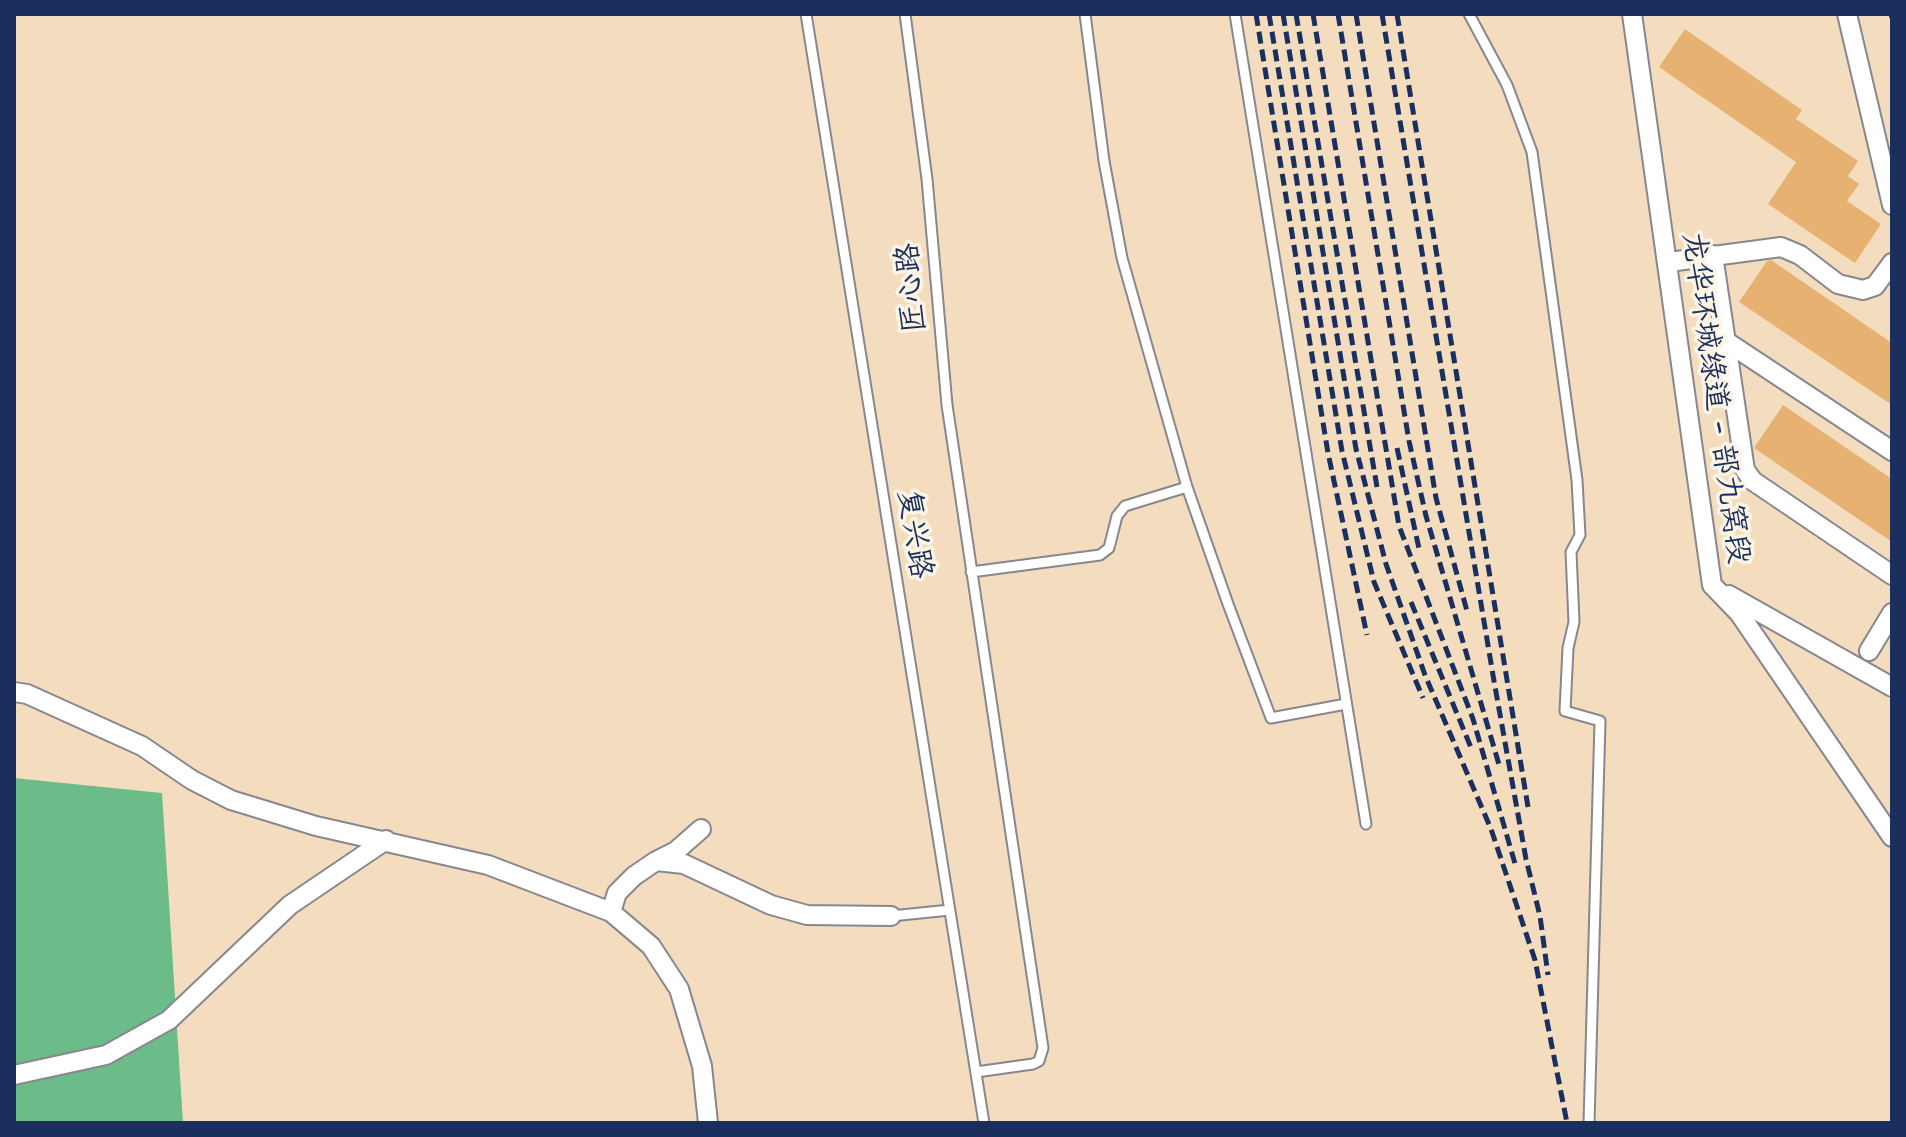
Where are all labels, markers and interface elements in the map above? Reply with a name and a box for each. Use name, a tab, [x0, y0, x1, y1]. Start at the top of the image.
street label: 龙华环城绿道 - 部九窝段	[1674, 230, 1756, 566]
street label: 匠心路	[890, 242, 934, 334]
street label: 复兴路	[889, 487, 939, 581]

